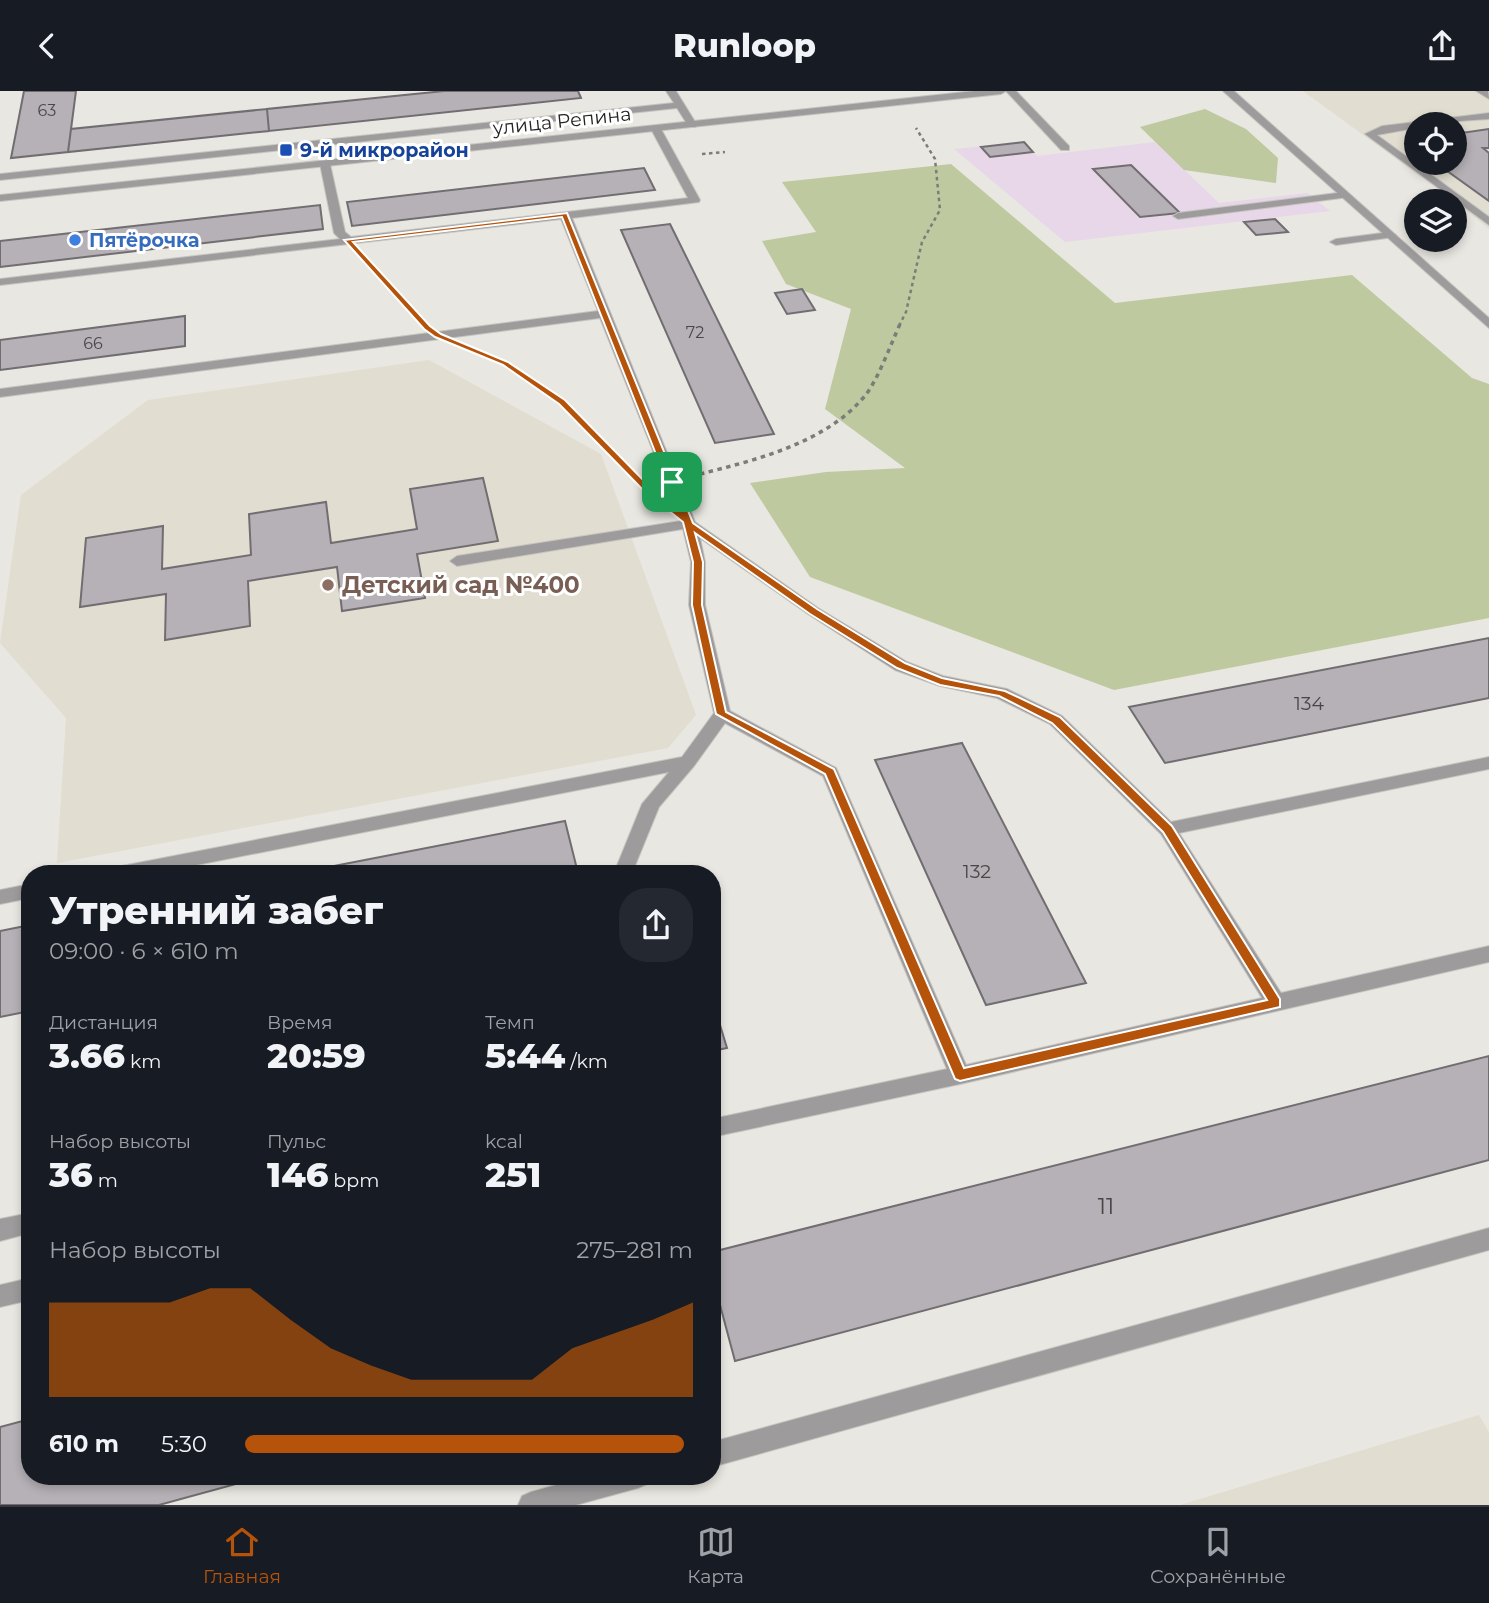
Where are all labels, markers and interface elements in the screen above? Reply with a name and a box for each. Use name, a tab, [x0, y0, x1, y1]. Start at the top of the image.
text: Runloop	[673, 26, 816, 65]
icon: back	[28, 27, 66, 65]
icon: share	[1423, 27, 1461, 65]
house number: 63	[38, 101, 56, 120]
street label: улица Репина	[491, 102, 632, 140]
map controls	[1404, 112, 1467, 252]
button: locate	[1404, 112, 1467, 175]
place label: 9-й микрорайон	[300, 139, 469, 162]
marker: 9-й микрорайон	[278, 142, 294, 158]
button: layers	[1404, 189, 1467, 252]
place label: Пятёрочка	[89, 229, 199, 252]
marker: Пятёрочка	[67, 232, 83, 248]
house number: 72	[686, 323, 704, 342]
house number: 66	[83, 334, 103, 353]
pin	[642, 452, 702, 512]
icon: arrive	[653, 463, 691, 501]
place label: Детский сад №400	[342, 571, 580, 599]
marker: Детский сад №400	[320, 577, 336, 593]
house number: 134	[1294, 692, 1325, 715]
house number: 132	[963, 860, 991, 883]
text: Утренний забег	[49, 887, 383, 934]
button: share	[619, 888, 693, 962]
text: 09:00 · 6 × 610 m	[49, 937, 239, 965]
text: Дистанция	[49, 1011, 158, 1034]
text: Время	[267, 1011, 333, 1034]
text: Темп	[485, 1011, 535, 1034]
text: 3.66	[49, 1034, 125, 1077]
text: 20:59	[267, 1034, 366, 1077]
text: 5:44	[485, 1034, 565, 1077]
text: km	[125, 1050, 161, 1073]
text: /km	[565, 1050, 608, 1073]
text: Набор высоты	[49, 1130, 191, 1153]
text: Пульс	[267, 1130, 326, 1153]
text: kcal	[485, 1130, 523, 1153]
text: 36	[49, 1153, 93, 1196]
text: 146	[267, 1153, 328, 1196]
text: 251	[485, 1153, 541, 1196]
text: m	[93, 1169, 118, 1192]
text: bpm	[328, 1169, 379, 1192]
house number: 11	[1098, 1192, 1114, 1220]
text: Набор высоты	[49, 1236, 221, 1264]
text: 275–281 m	[576, 1236, 693, 1264]
text: 610 m	[49, 1430, 119, 1458]
text: 5:30	[161, 1430, 207, 1458]
tab: Главная	[203, 1523, 281, 1588]
tab: Карта	[687, 1523, 744, 1588]
tab: Сохранённые	[1150, 1523, 1286, 1588]

